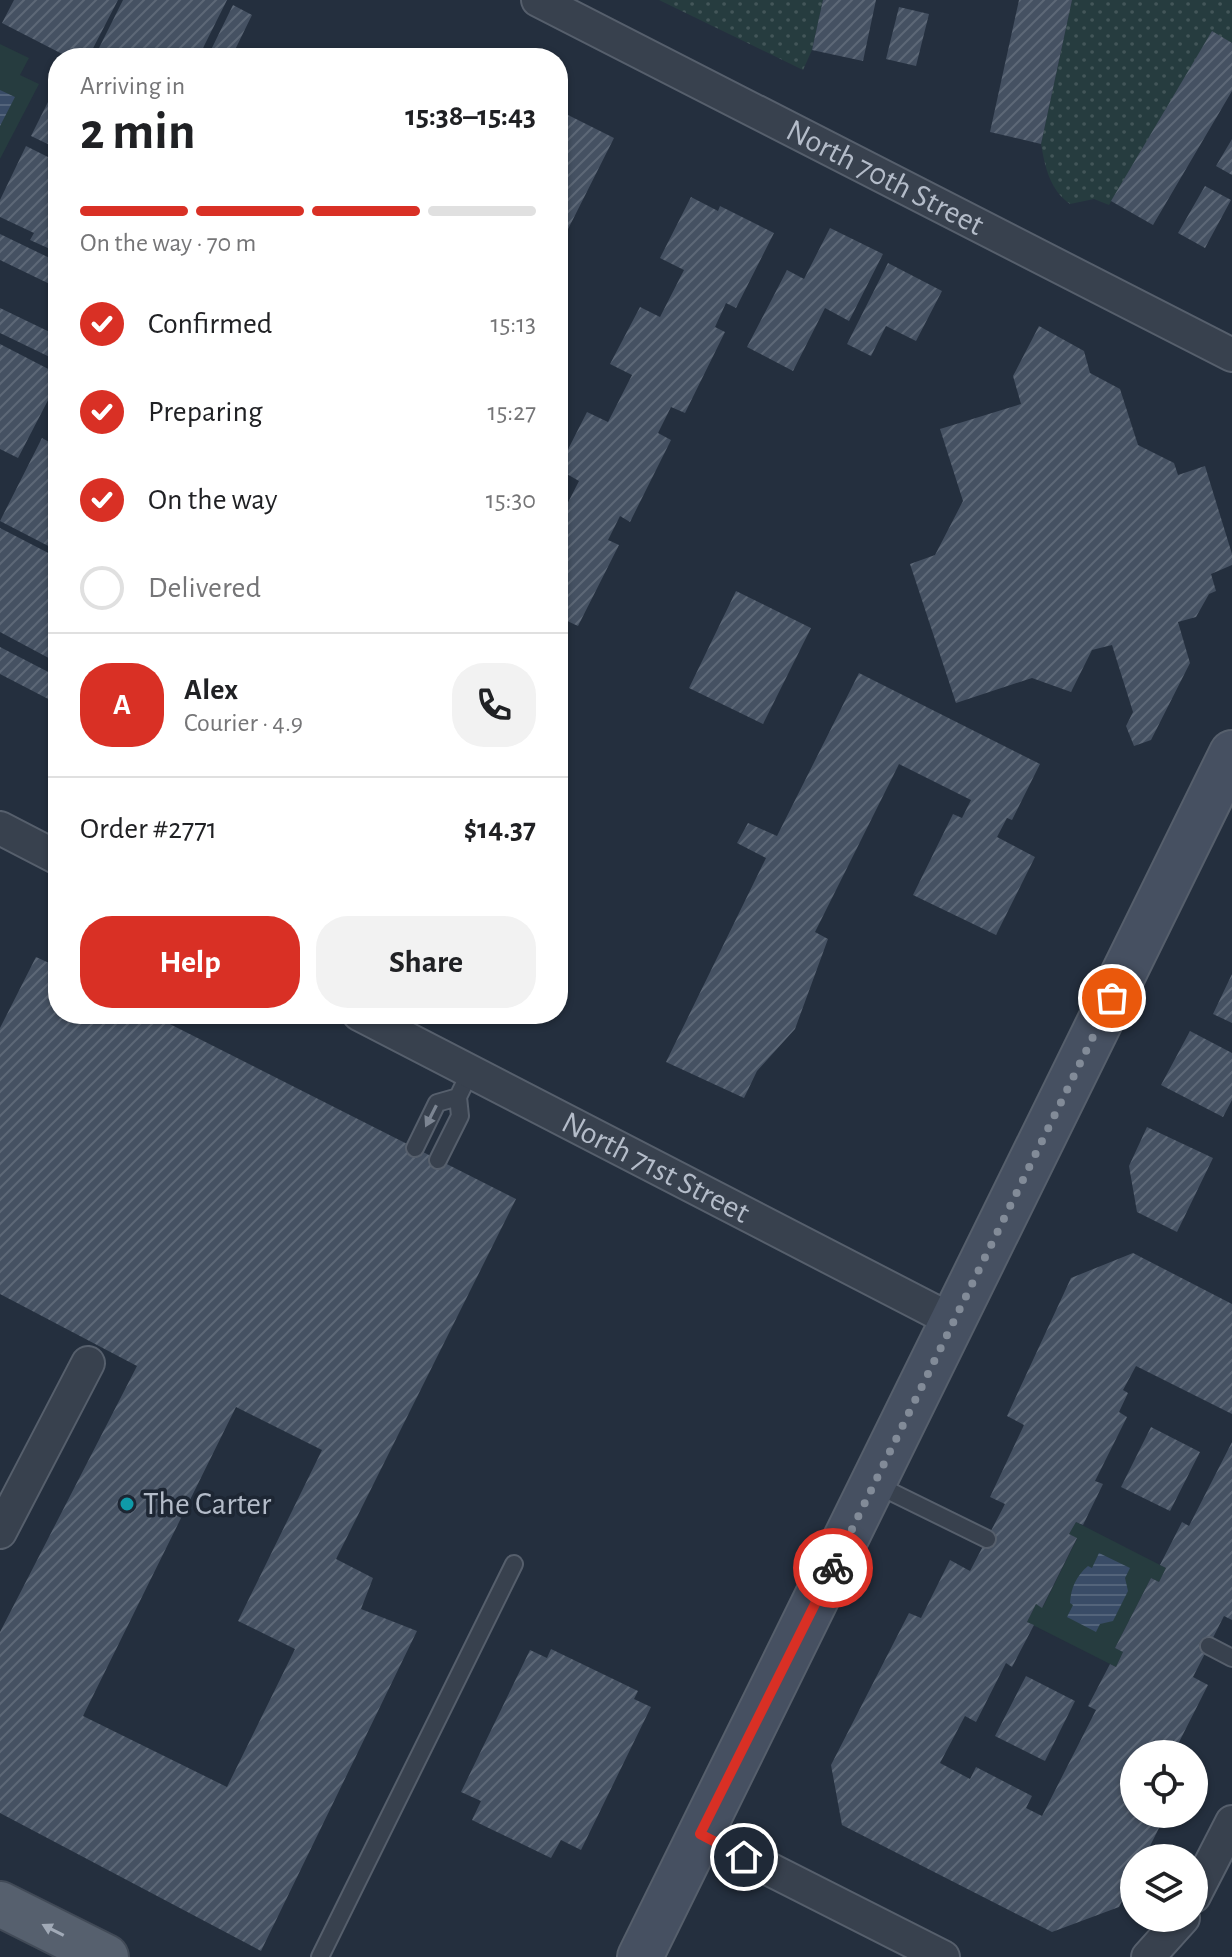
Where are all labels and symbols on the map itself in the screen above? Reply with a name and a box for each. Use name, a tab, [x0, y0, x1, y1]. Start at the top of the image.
street label: North 70th Street	[781, 114, 989, 241]
pin	[1078, 964, 1146, 1032]
one-way arrow	[424, 1105, 437, 1128]
street label: North 71st Street	[557, 1106, 755, 1229]
place label: The Carter	[143, 1488, 272, 1520]
marker: The Carter	[118, 1495, 136, 1513]
courier	[793, 1528, 873, 1608]
pin	[710, 1823, 778, 1891]
one-way arrow	[41, 1924, 64, 1937]

